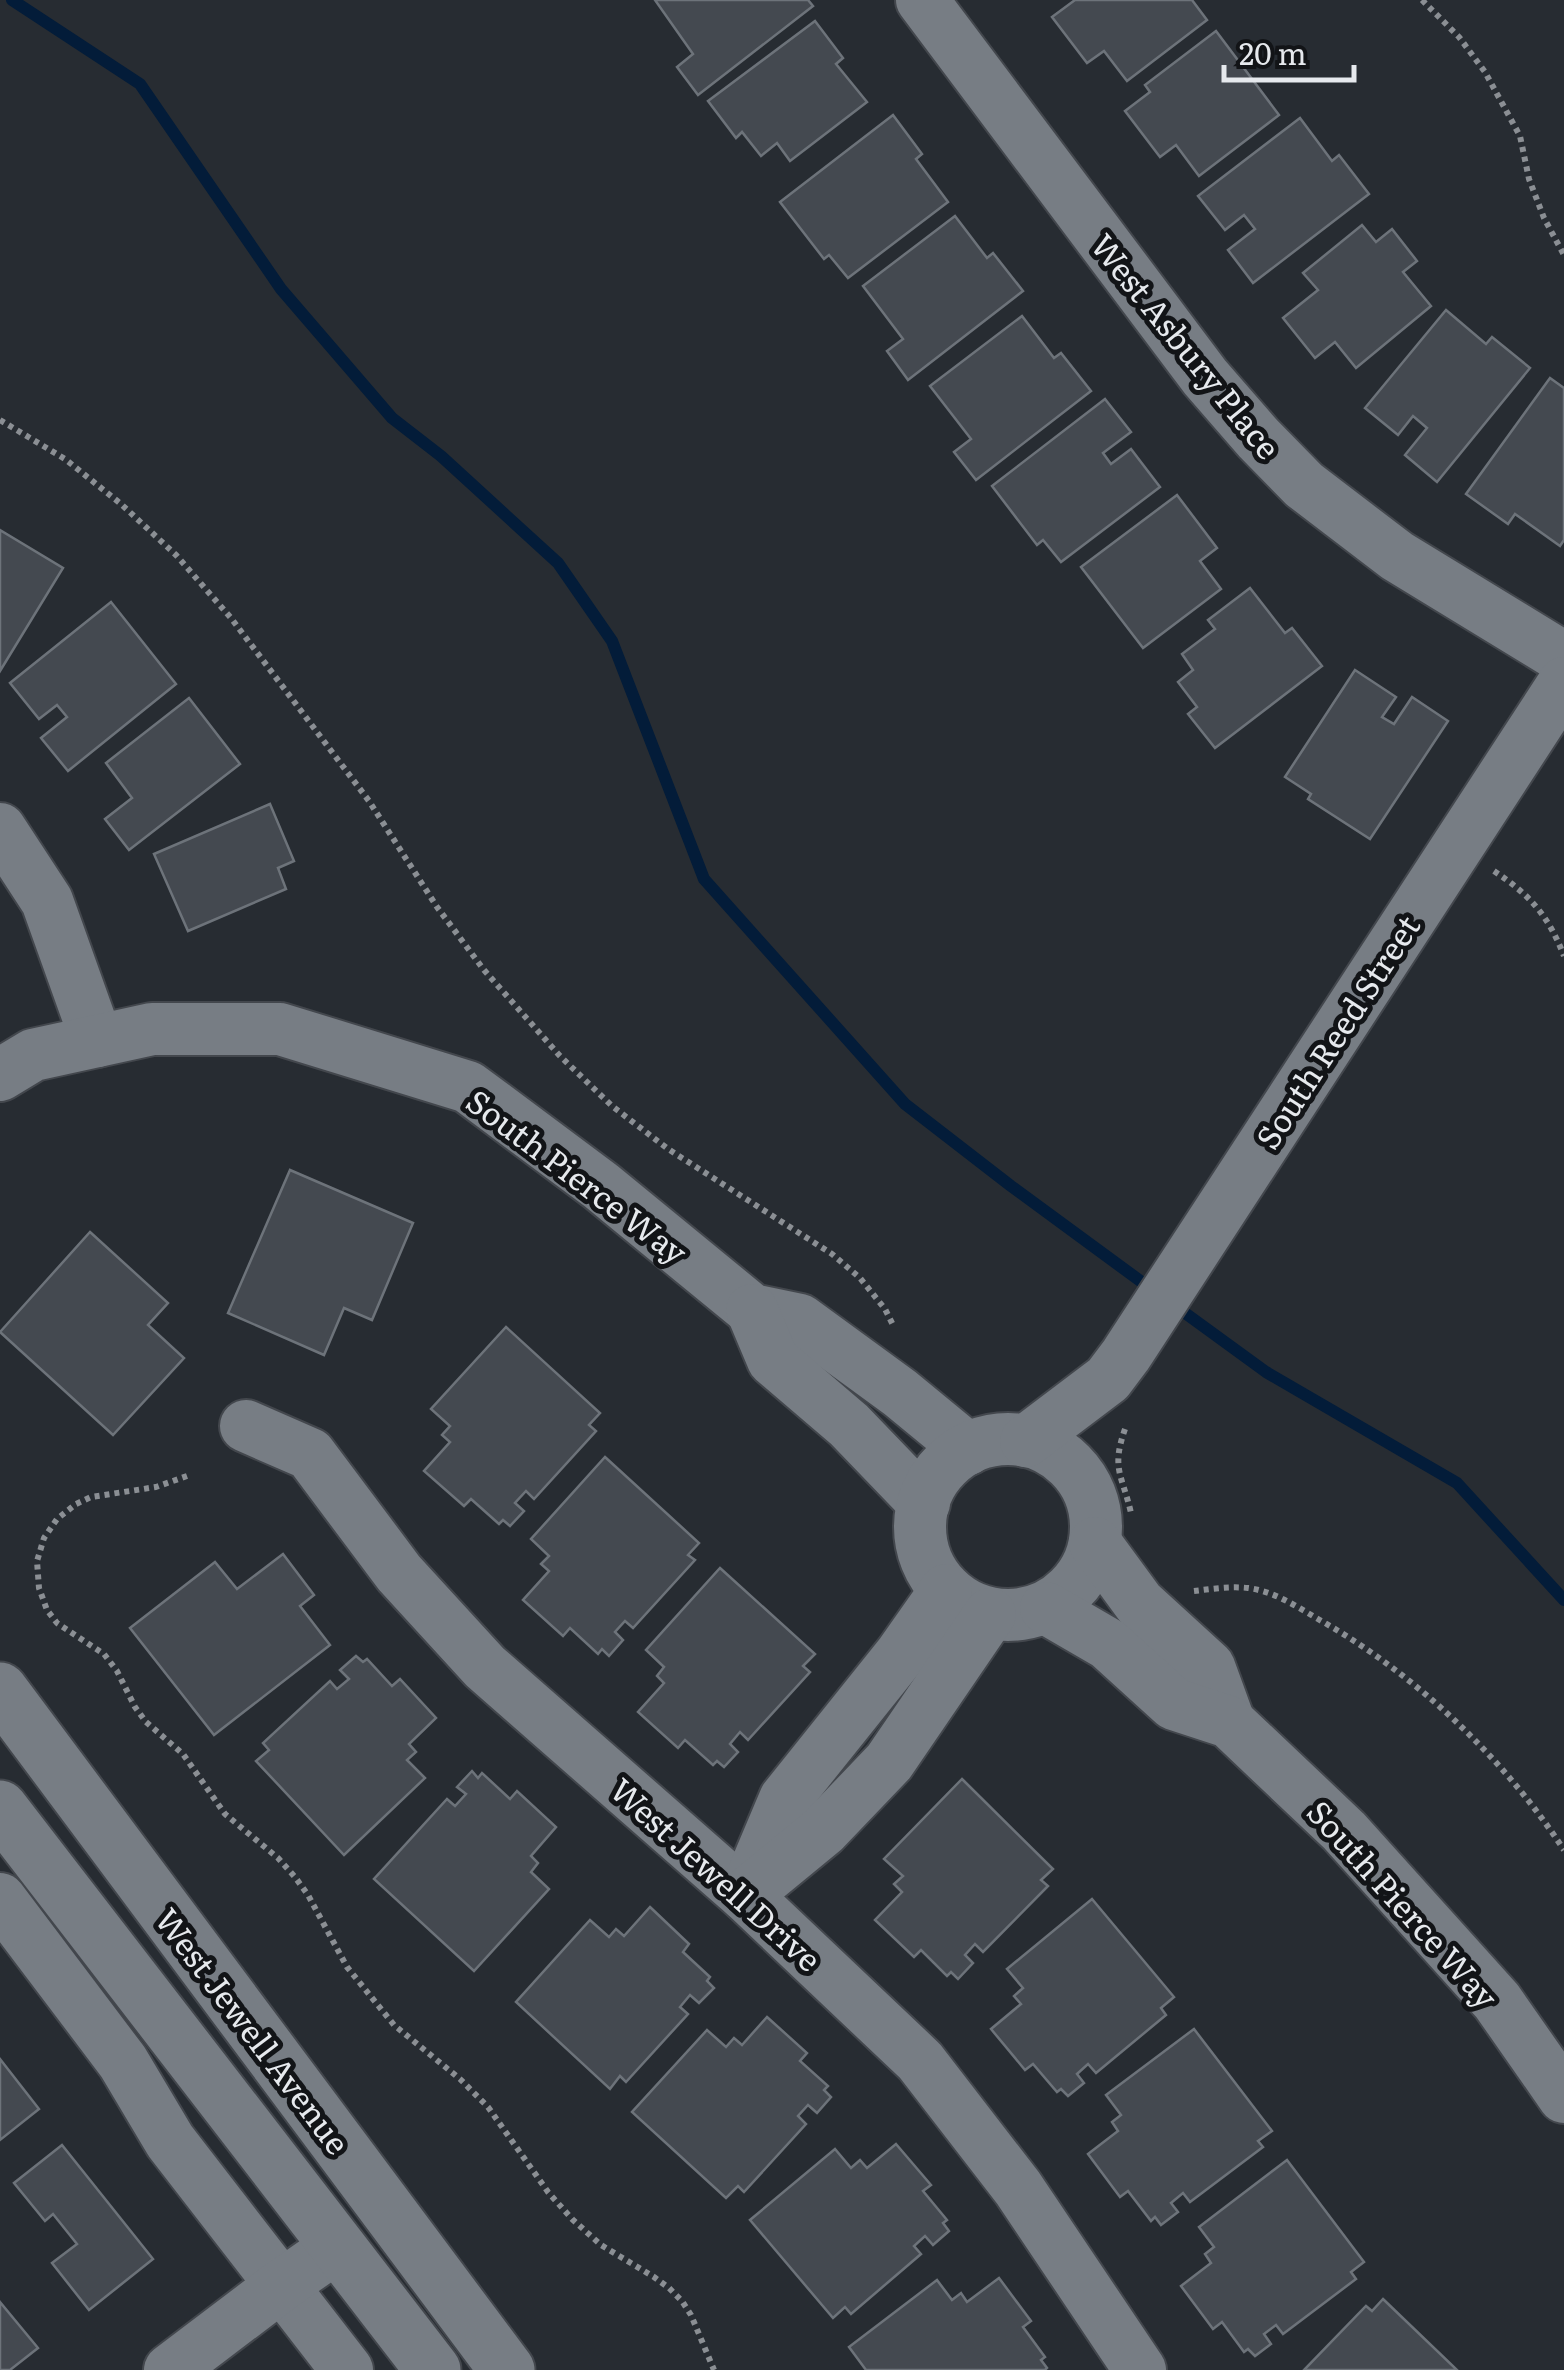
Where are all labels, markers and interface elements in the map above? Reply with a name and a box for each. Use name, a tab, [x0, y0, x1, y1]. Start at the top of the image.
scale bar	[1224, 20, 1354, 82]
text: 20 m	[1239, 30, 1307, 74]
street label: West Asbury Place	[1081, 222, 1293, 468]
street label: South Reed Street	[1242, 904, 1430, 1158]
street label: South Pierce Way	[457, 1076, 699, 1274]
street label: West Jewell Drive	[601, 1765, 833, 1981]
street label: South Pierce Way	[1297, 1788, 1511, 2018]
street label: West Jewell Avenue	[145, 1897, 363, 2163]

